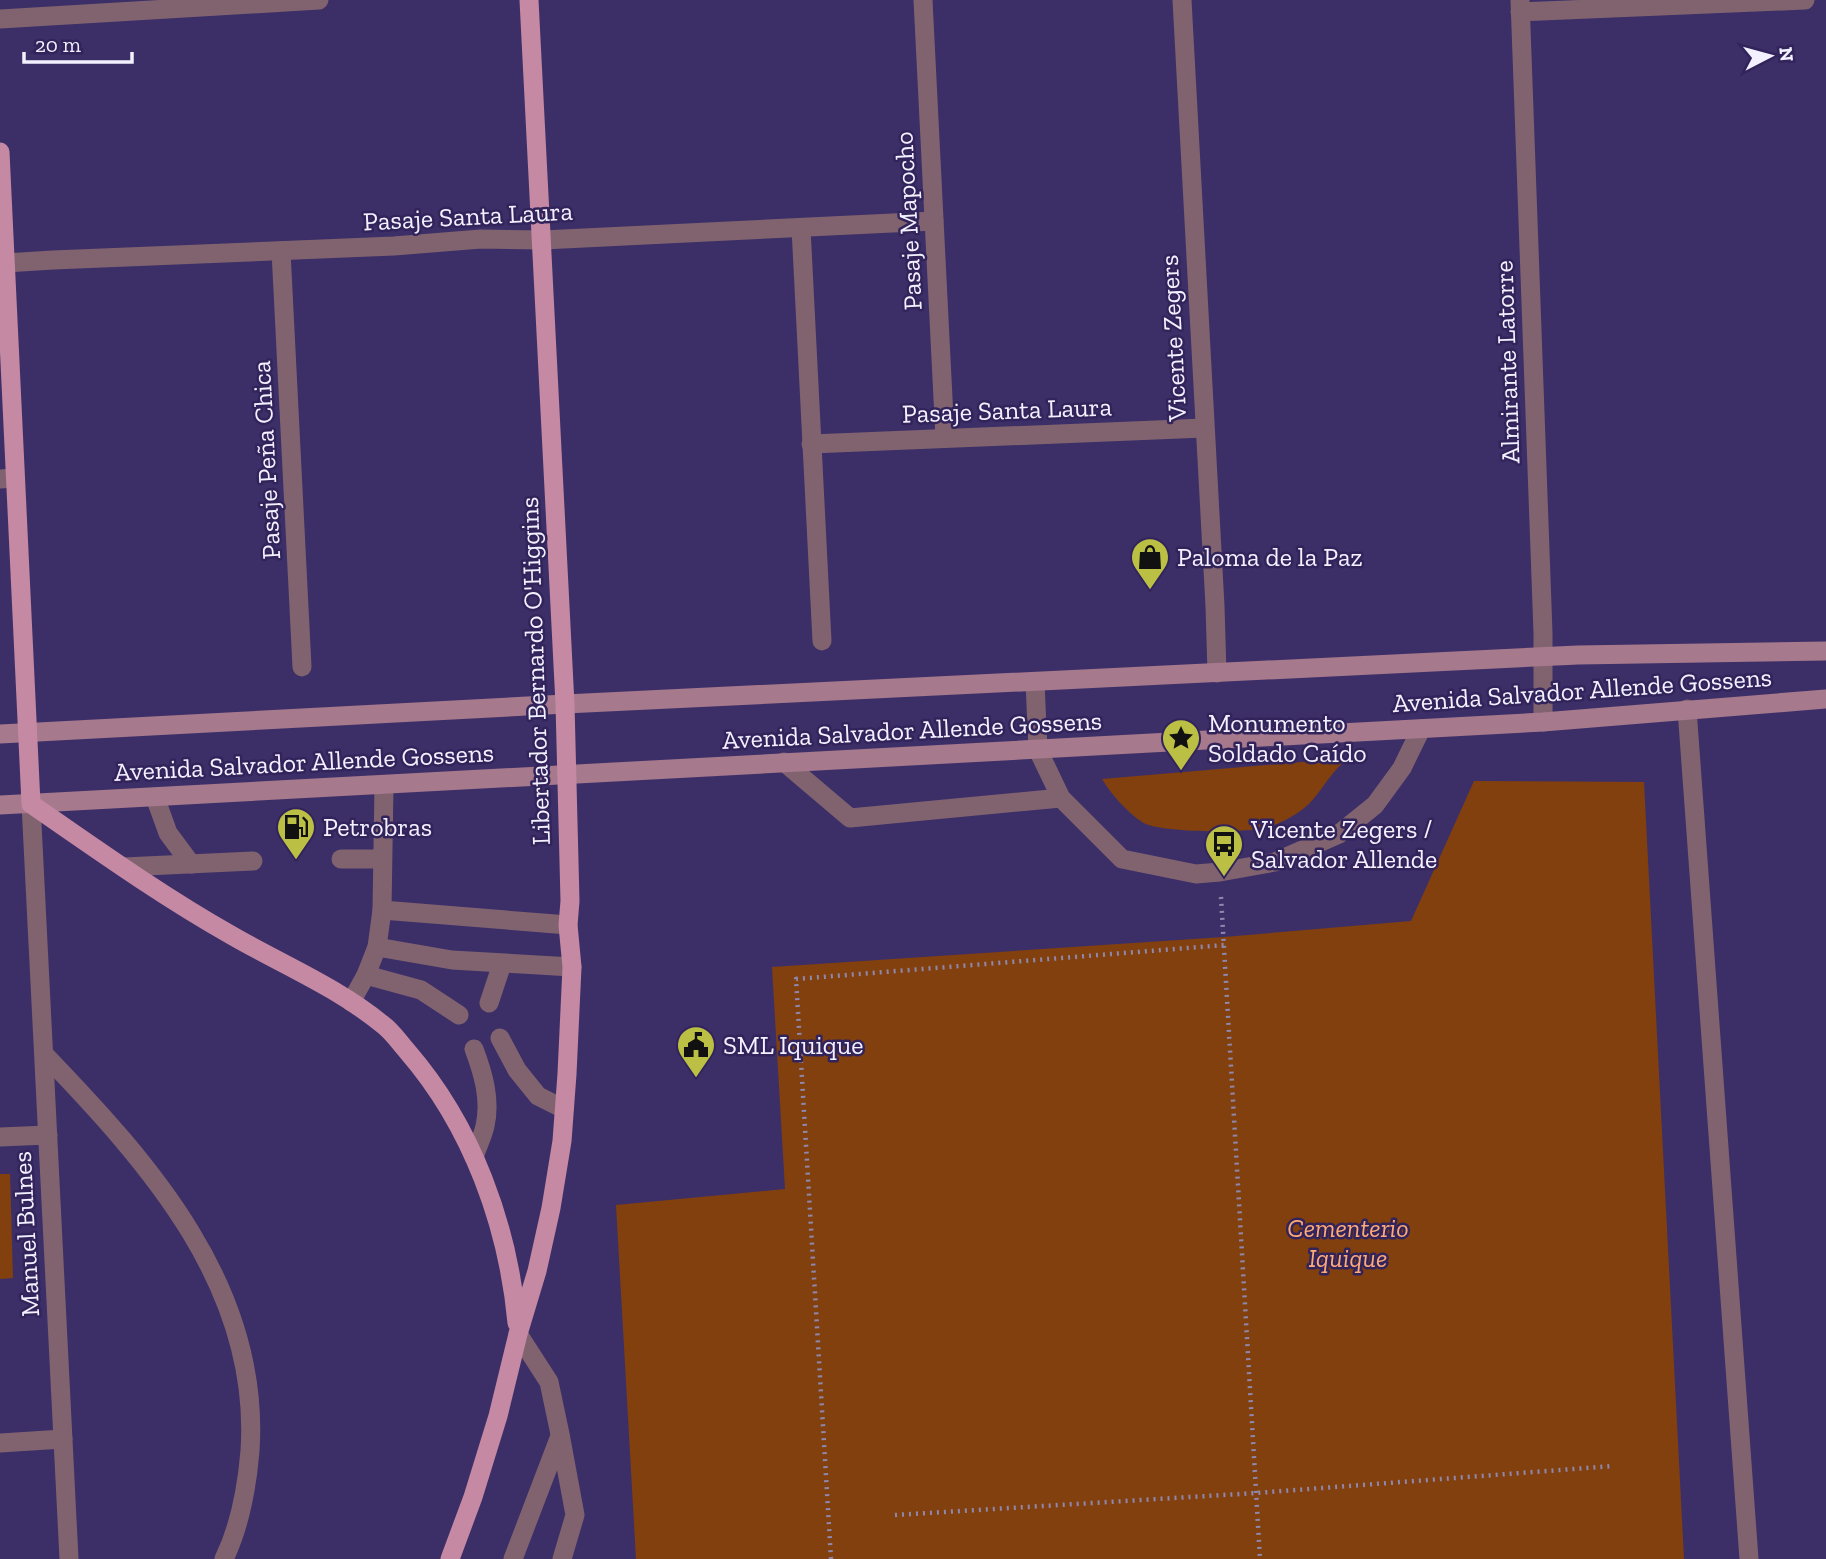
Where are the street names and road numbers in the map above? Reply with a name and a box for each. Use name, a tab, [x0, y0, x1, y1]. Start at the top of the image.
street label: Pasaje Mapocho	[887, 131, 929, 311]
street label: Pasaje Santa Laura	[362, 194, 574, 237]
street label: Vicente Zegers	[1153, 254, 1193, 423]
street label: Almirante Latorre	[1487, 260, 1527, 464]
street label: Pasaje Peña Chica	[245, 359, 287, 560]
street label: Pasaje Santa Laura	[901, 390, 1113, 430]
street label: Libertador Bernardo O'Higgins	[513, 496, 557, 846]
street label: Avenida Salvador Allende Gossens	[1391, 661, 1773, 719]
street label: Avenida Salvador Allende Gossens	[721, 704, 1103, 756]
street label: Avenida Salvador Allende Gossens	[113, 736, 495, 788]
street label: Manuel Bulnes	[6, 1151, 46, 1317]

